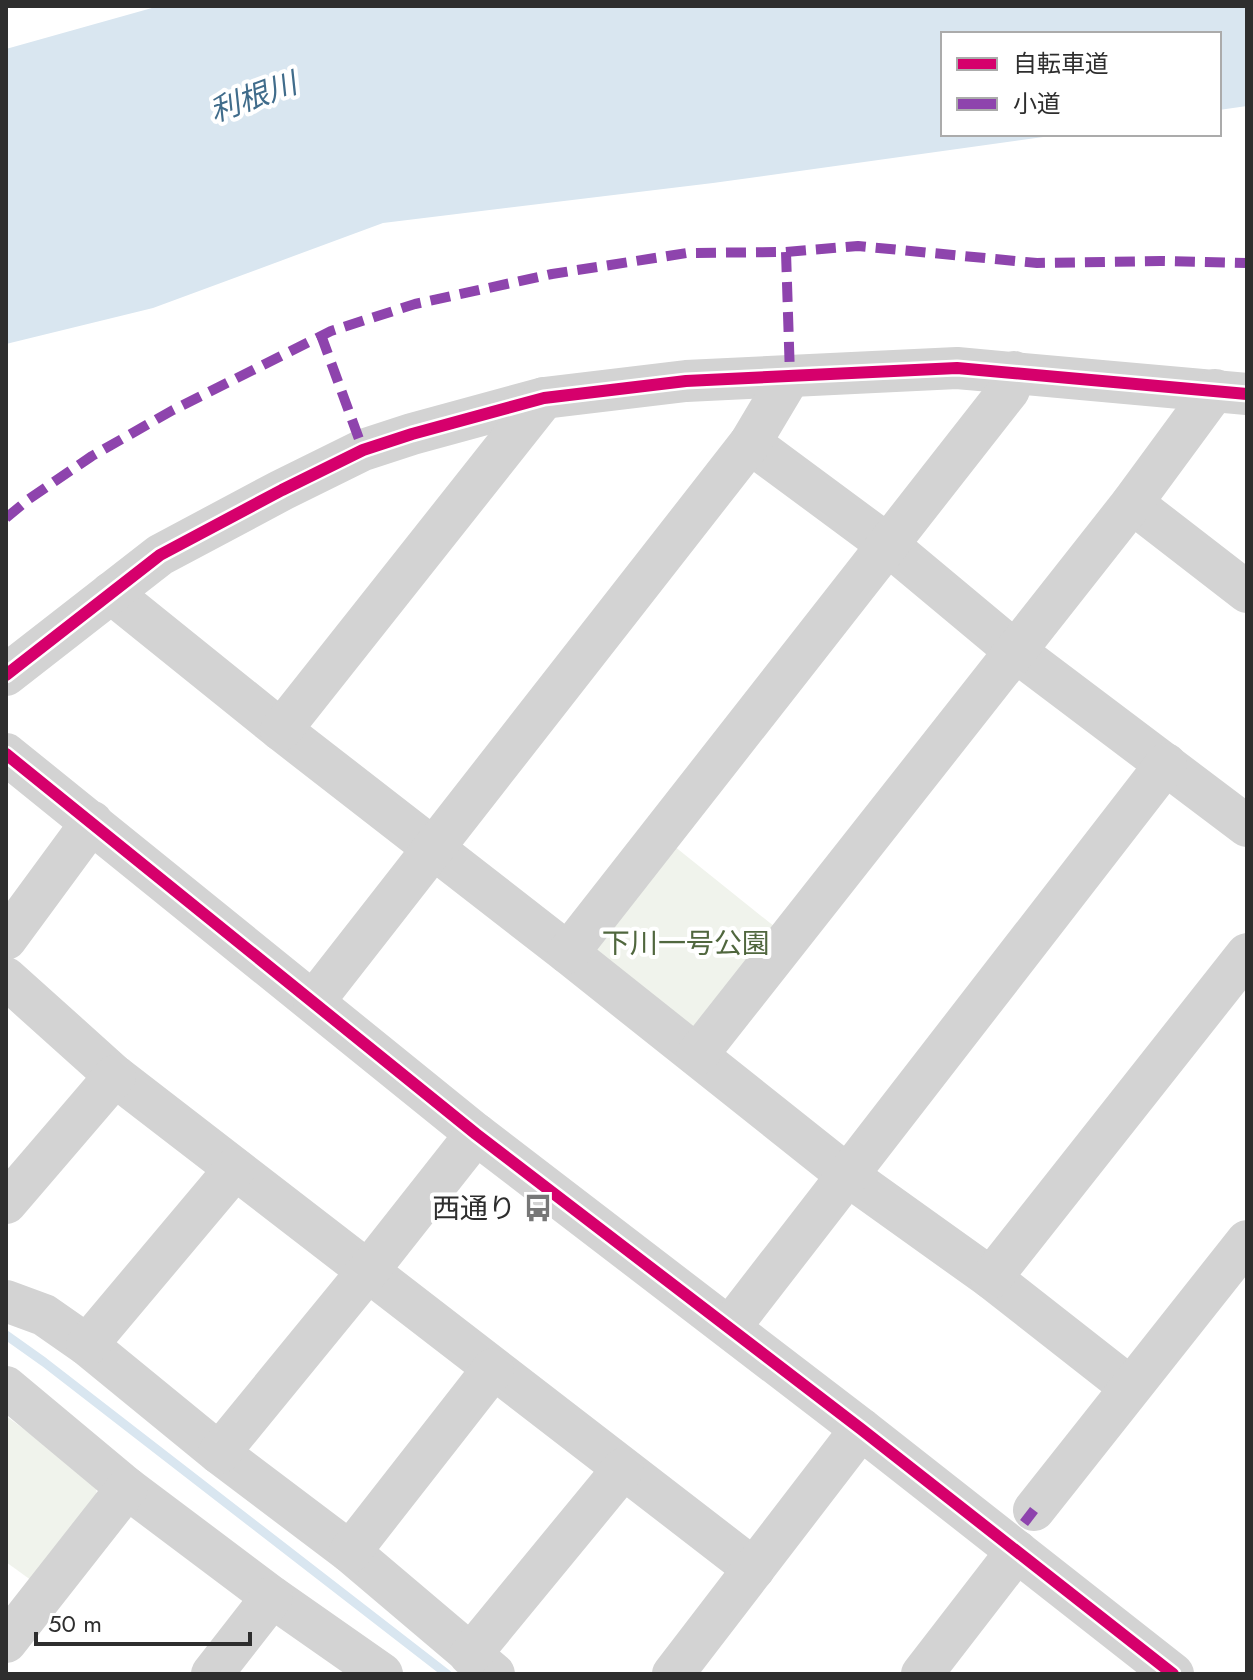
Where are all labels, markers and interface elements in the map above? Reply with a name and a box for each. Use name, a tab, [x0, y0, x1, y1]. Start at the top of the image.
legend	[941, 32, 1221, 136]
text: 自転車道	[1013, 46, 1109, 81]
water label: 利根川	[203, 60, 305, 133]
text: 小道	[1013, 86, 1061, 121]
park label: 下川一号公園	[602, 923, 770, 964]
place label: 西通り	[432, 1188, 516, 1229]
bus stop icon: 西通り	[523, 1193, 553, 1223]
scale bar	[36, 1596, 250, 1646]
text: 50 m	[48, 1606, 102, 1641]

